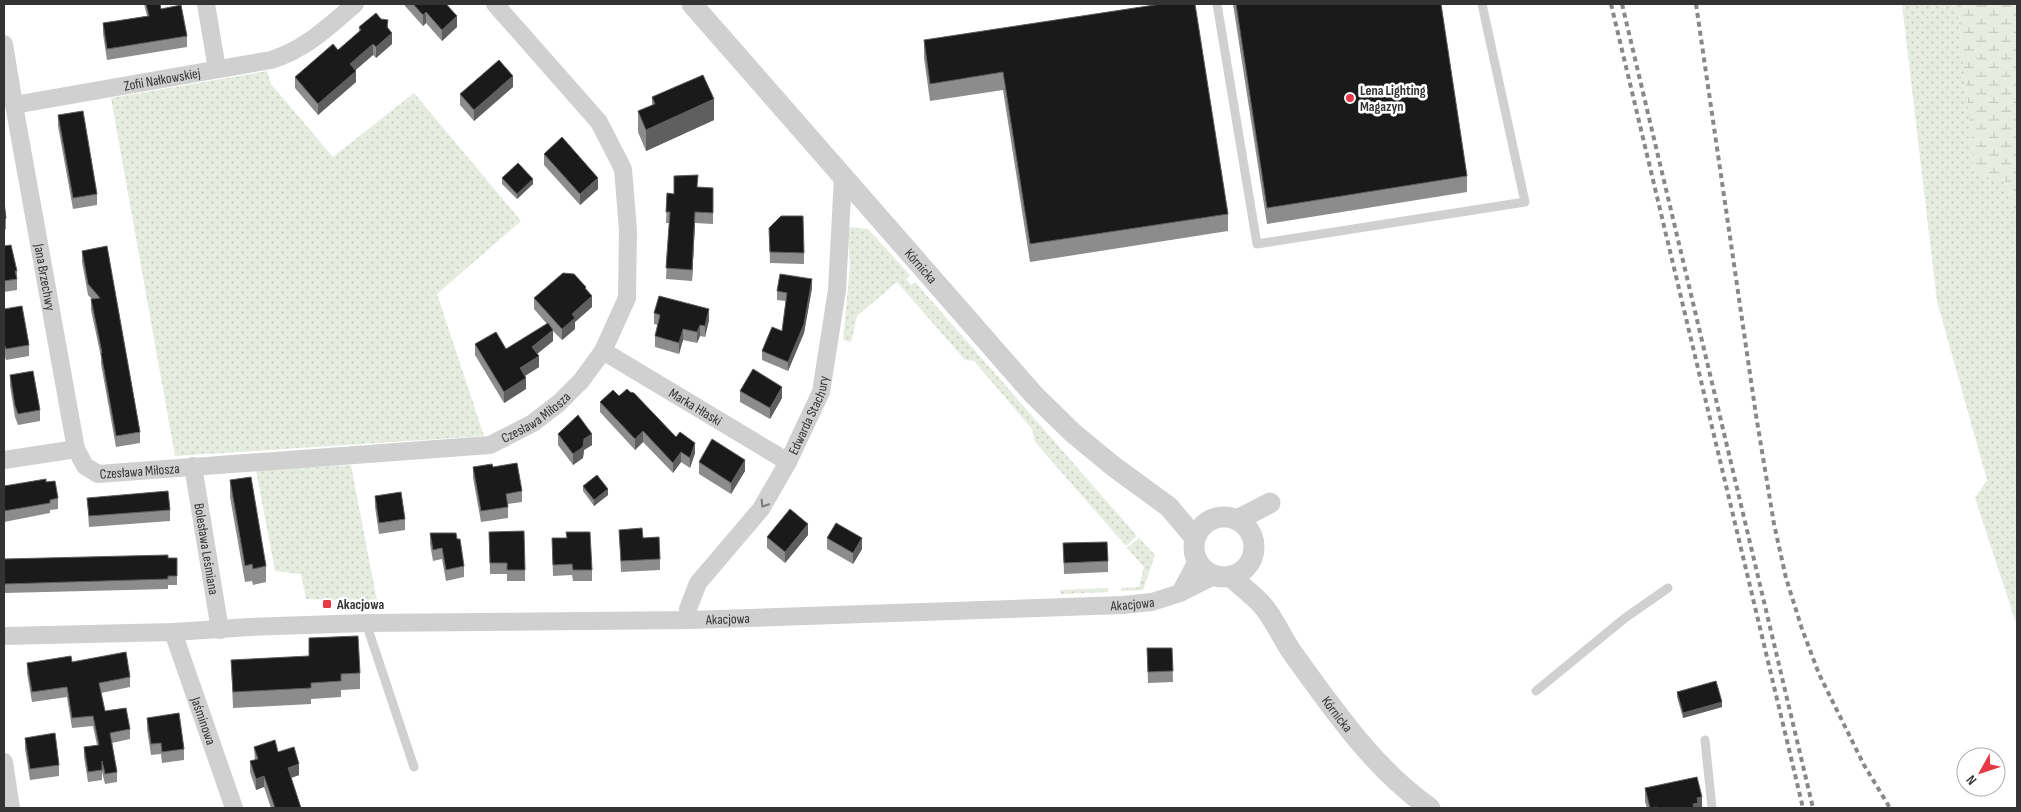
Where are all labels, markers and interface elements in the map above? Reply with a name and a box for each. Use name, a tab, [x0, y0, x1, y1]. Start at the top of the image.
street label: Zofii Nałkowskiej	[122, 64, 201, 94]
place label: Lena Lighting Magazyn	[1360, 82, 1426, 115]
marker: Lena Lighting Magazyn	[1344, 92, 1356, 104]
street label: Jana Brzechwy	[31, 241, 60, 313]
street label: Kórnicka	[901, 245, 941, 287]
street label: Edwarda Stachury	[784, 374, 832, 457]
street label: Marka Hłaski	[666, 384, 725, 429]
street label: Czesława Miłosza	[498, 388, 574, 446]
street label: Czesława Miłosza	[99, 459, 180, 482]
one-way arrow	[760, 499, 770, 508]
street label: Bolesława Leśmiana	[191, 502, 223, 596]
street label: Akacjowa	[1109, 593, 1155, 614]
place label: Akacjowa	[336, 596, 384, 613]
marker: Akacjowa	[321, 598, 333, 610]
street label: Akacjowa	[704, 609, 750, 628]
street label: Kórnicka	[1318, 693, 1357, 736]
street label: Jaśminowa	[187, 694, 220, 747]
north arrow	[1956, 747, 2006, 797]
text: N	[1963, 772, 1980, 788]

